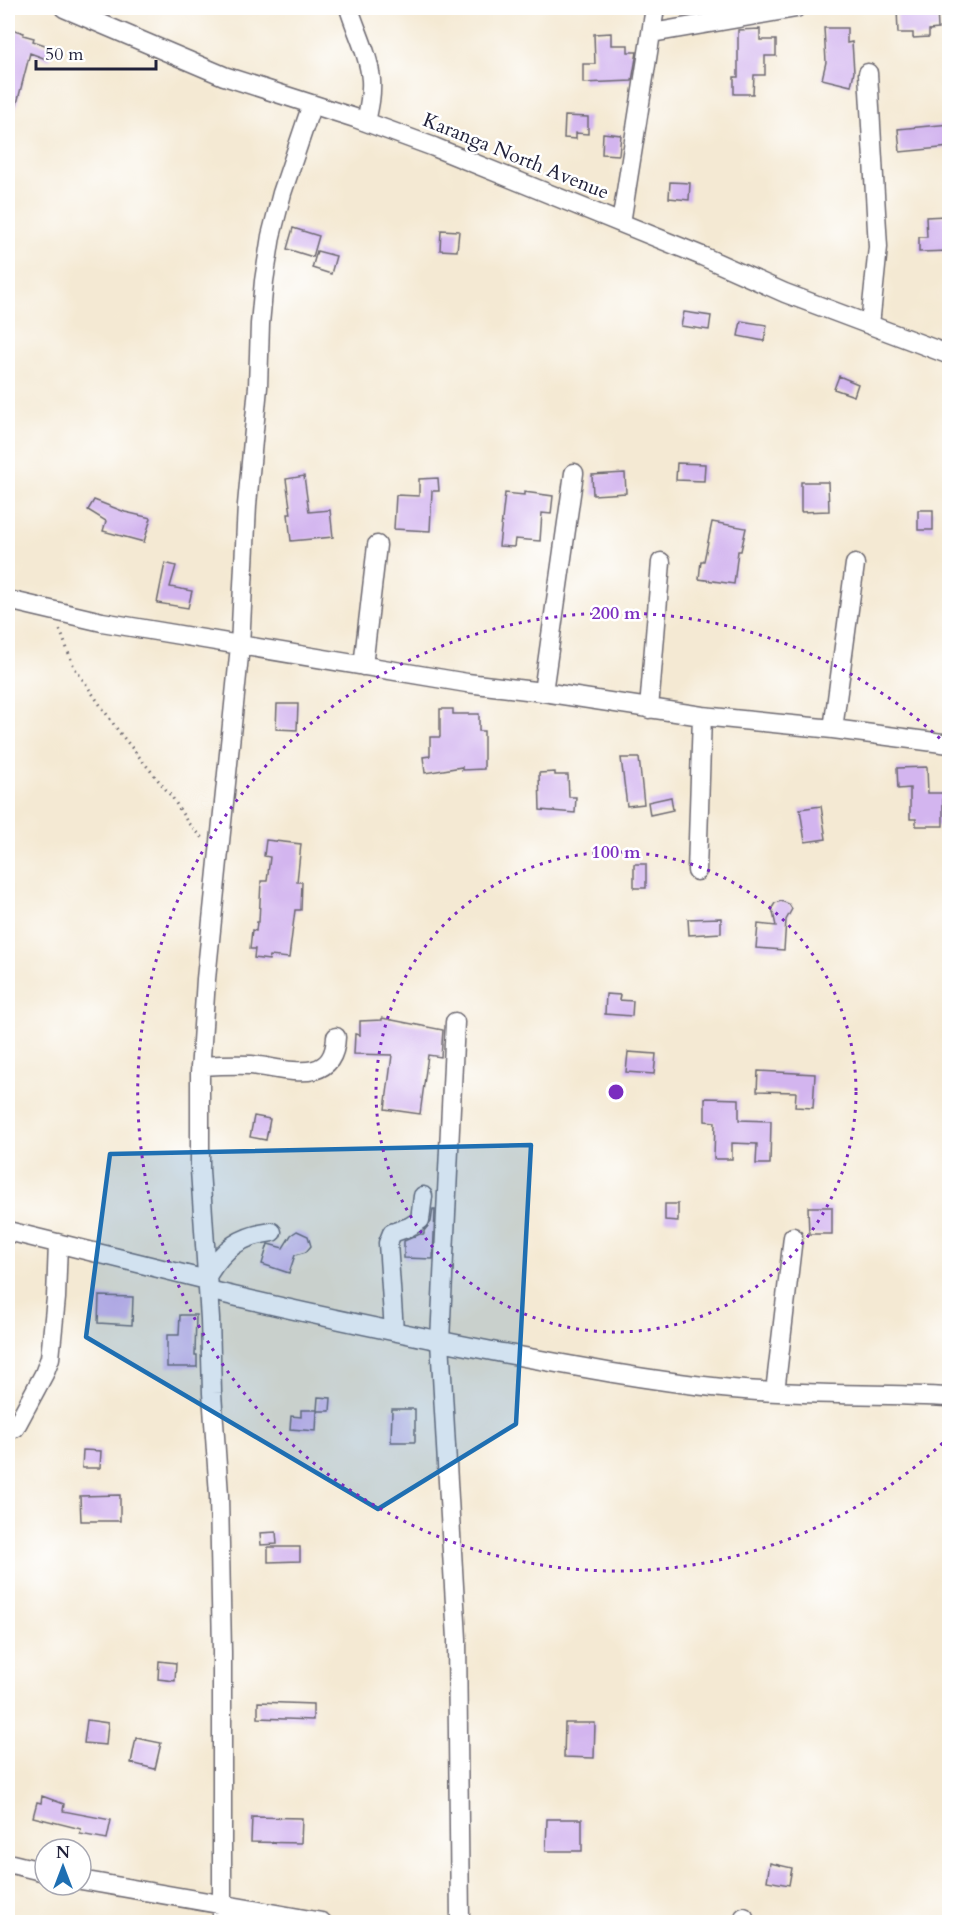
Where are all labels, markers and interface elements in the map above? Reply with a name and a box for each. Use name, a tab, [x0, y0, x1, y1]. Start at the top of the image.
scale bar	[36, 33, 156, 71]
text: 50 m	[45, 42, 84, 67]
street label: Karanga North Avenue	[419, 106, 613, 206]
text: 200 m	[591, 601, 641, 626]
text: 100 m	[591, 840, 641, 865]
centre of rings	[606, 1082, 626, 1102]
north arrow	[33, 1837, 93, 1897]
text: N	[56, 1842, 70, 1864]

